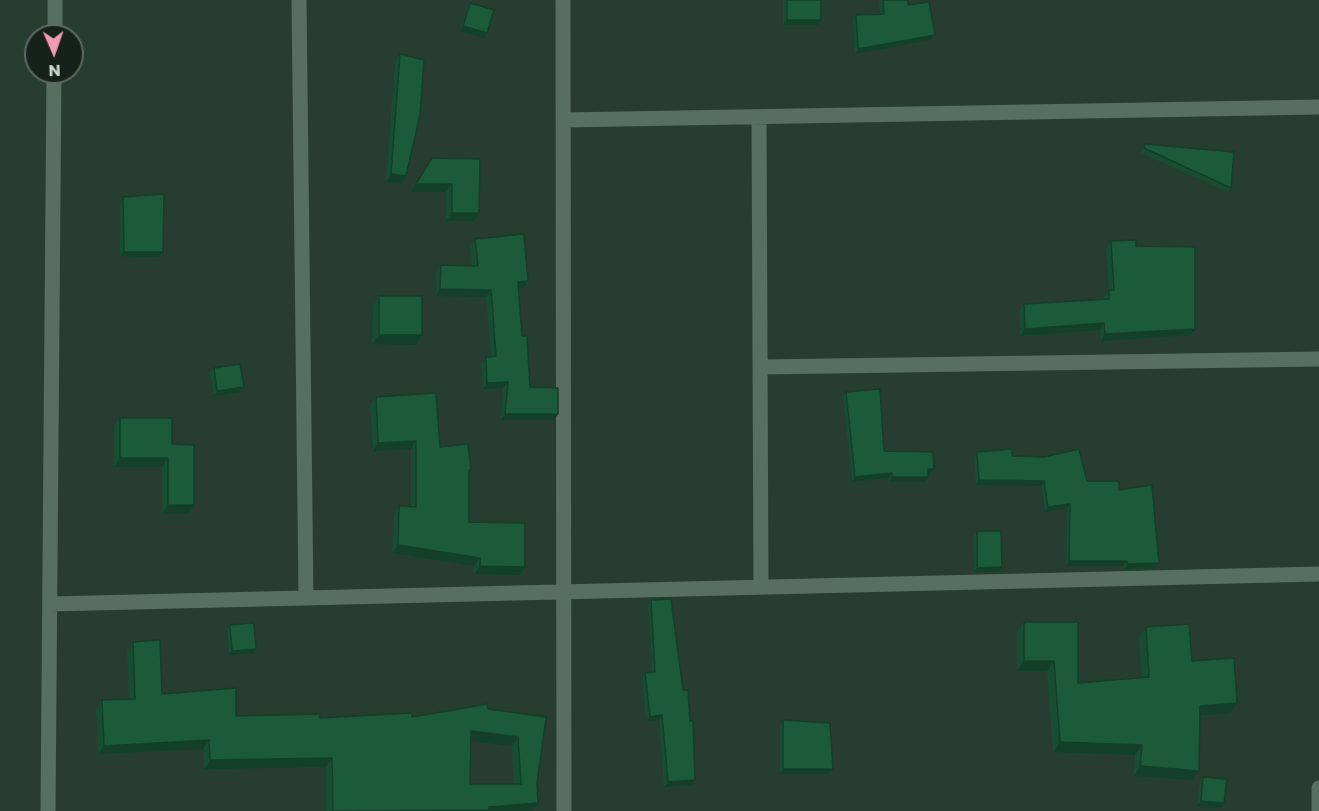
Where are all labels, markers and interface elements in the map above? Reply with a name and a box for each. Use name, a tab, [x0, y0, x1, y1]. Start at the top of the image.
north arrow	[24, 24, 84, 84]
text: N	[48, 59, 61, 82]

